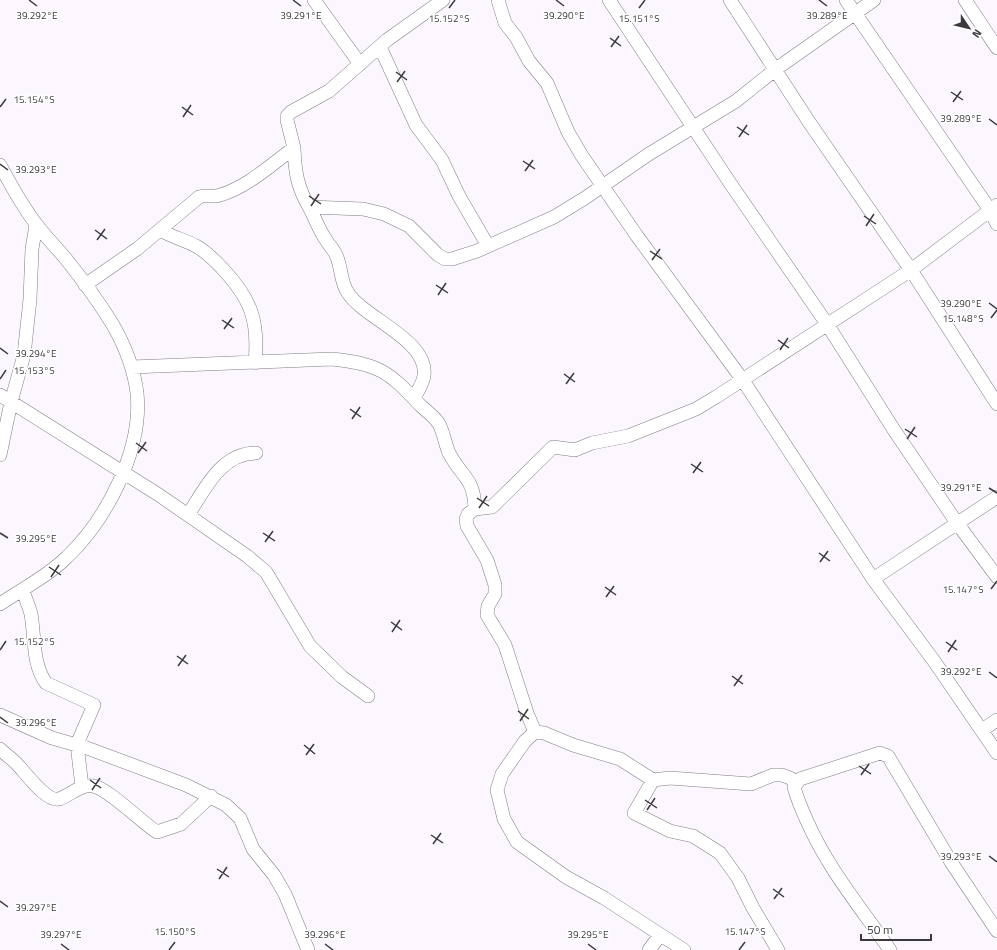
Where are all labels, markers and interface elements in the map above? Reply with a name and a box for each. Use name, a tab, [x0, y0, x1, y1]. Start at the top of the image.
text: 39.292°E	[16, 8, 58, 23]
text: 39.291°E	[280, 8, 322, 23]
text: 39.290°E	[543, 8, 585, 23]
text: 39.289°E	[806, 8, 848, 23]
north arrow	[949, 8, 989, 48]
text: 15.152°S	[428, 11, 470, 26]
text: 15.151°S	[618, 11, 660, 26]
text: N	[968, 26, 986, 41]
text: 15.154°S	[13, 92, 55, 107]
text: 39.289°E	[940, 111, 982, 126]
text: 39.293°E	[15, 162, 57, 177]
text: 39.290°E	[940, 296, 982, 311]
text: 15.148°S	[942, 311, 984, 326]
text: 39.294°E	[15, 346, 57, 361]
text: 15.153°S	[13, 363, 55, 378]
text: 39.291°E	[940, 480, 982, 495]
text: 39.295°E	[15, 531, 57, 546]
text: 15.147°S	[942, 582, 984, 597]
text: 15.152°S	[13, 634, 55, 649]
text: 39.292°E	[940, 664, 982, 679]
text: 39.296°E	[15, 715, 57, 730]
text: 39.293°E	[940, 849, 982, 864]
text: 39.297°E	[15, 900, 57, 915]
scale bar	[861, 916, 931, 942]
text: 50 m	[867, 920, 893, 939]
text: 15.150°S	[154, 924, 196, 939]
text: 15.147°S	[724, 924, 766, 939]
text: 39.297°E	[40, 927, 82, 942]
text: 39.296°E	[304, 927, 346, 942]
text: 39.295°E	[567, 927, 609, 942]

